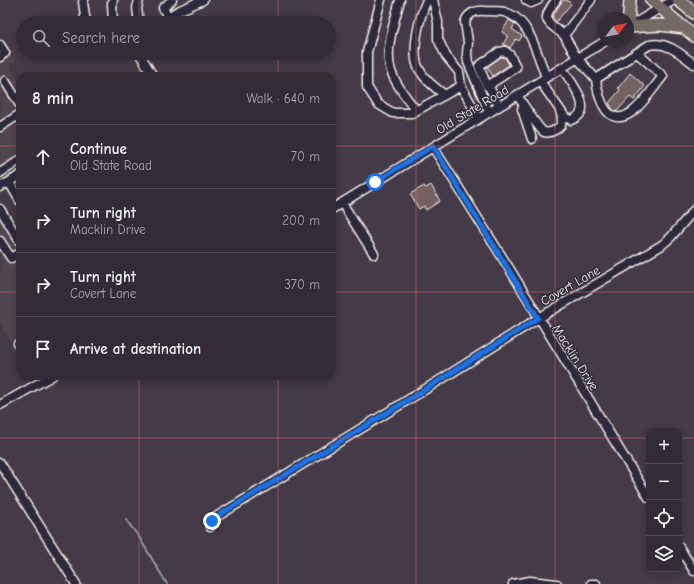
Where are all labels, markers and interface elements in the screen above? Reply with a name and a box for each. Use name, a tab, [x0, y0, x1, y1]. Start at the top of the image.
north arrow	[598, 12, 634, 48]
search box	[16, 16, 336, 60]
icon: search	[30, 27, 52, 49]
text: Search here	[62, 29, 140, 47]
street label: Old State Road	[433, 82, 511, 137]
text: 8 min	[32, 89, 74, 108]
text: Walk · 640 m	[246, 91, 320, 106]
text: Continue	[70, 140, 127, 158]
icon: ahead	[32, 146, 54, 168]
text: 70 m	[291, 149, 320, 164]
text: Old State Road	[70, 158, 152, 173]
route start	[366, 173, 384, 191]
text: Turn right	[70, 204, 136, 222]
icon: right	[32, 210, 54, 232]
text: 200 m	[282, 213, 320, 228]
text: Macklin Drive	[70, 222, 145, 237]
street label: Covert Lane	[538, 262, 603, 309]
text: Turn right	[70, 268, 136, 286]
icon: right	[32, 274, 54, 296]
text: 370 m	[284, 277, 320, 292]
text: Covert Lane	[70, 286, 136, 301]
street label: Macklin Drive	[549, 321, 602, 394]
icon: arrive	[32, 338, 54, 360]
text: Arrive at destination	[70, 340, 201, 358]
map controls	[646, 428, 682, 572]
button: +	[646, 428, 682, 464]
button: −	[646, 464, 682, 500]
button: locate	[646, 500, 682, 536]
route end	[203, 512, 221, 530]
button: layers	[646, 536, 682, 572]

